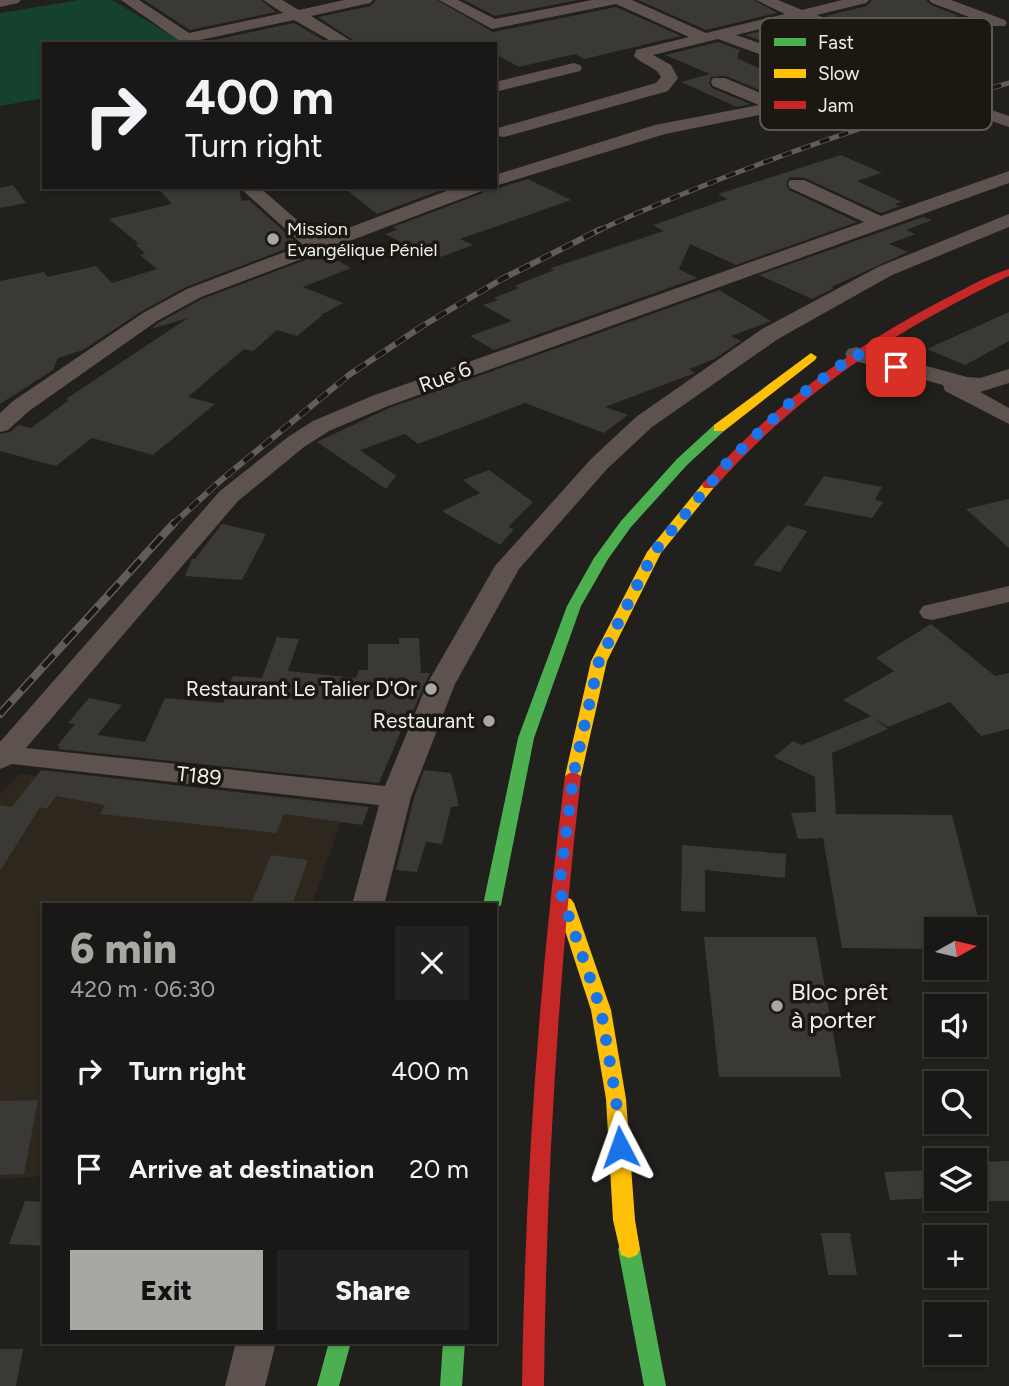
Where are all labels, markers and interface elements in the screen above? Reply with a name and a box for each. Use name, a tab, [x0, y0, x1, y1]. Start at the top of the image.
legend	[760, 18, 992, 130]
text: Fast	[818, 31, 854, 54]
text: Slow	[818, 62, 860, 85]
text: 400 m	[185, 67, 334, 126]
icon: right	[70, 70, 161, 161]
text: Jam	[818, 94, 854, 117]
text: Turn right	[185, 127, 323, 165]
place label: Mission Evangélique Péniel	[287, 218, 437, 261]
marker: Mission Evangélique Péniel	[265, 231, 281, 247]
pin	[866, 337, 926, 397]
icon: arrive	[877, 348, 915, 386]
street label: Rue 6	[415, 356, 474, 397]
place label: Restaurant Le Talier D'Or	[186, 676, 417, 701]
marker: Restaurant Le Talier D'Or	[423, 681, 439, 697]
place label: Restaurant	[373, 708, 475, 733]
marker: Restaurant	[481, 713, 497, 729]
street label: T189	[175, 761, 223, 790]
north arrow	[924, 917, 987, 980]
map controls	[924, 917, 987, 1365]
text: 6 min	[70, 923, 177, 974]
button: close	[395, 926, 469, 1000]
text: 420 m · 06:30	[70, 975, 215, 1003]
place label: Bloc prêt à porter	[791, 977, 888, 1034]
button: sound	[924, 994, 987, 1057]
marker: Bloc prêt à porter	[769, 998, 785, 1014]
icon: right	[70, 1052, 108, 1090]
text: Turn right	[129, 1055, 246, 1087]
text: 400 m	[391, 1055, 469, 1087]
button: search	[924, 1071, 987, 1134]
position arrow	[583, 1110, 657, 1184]
button: layers	[924, 1148, 987, 1211]
icon: arrive	[70, 1150, 108, 1188]
text: Arrive at destination	[129, 1153, 374, 1185]
text: 20 m	[409, 1153, 469, 1185]
button: +	[924, 1225, 987, 1288]
button: Exit	[70, 1250, 263, 1330]
button: Share	[277, 1250, 469, 1330]
button: −	[924, 1302, 987, 1365]

